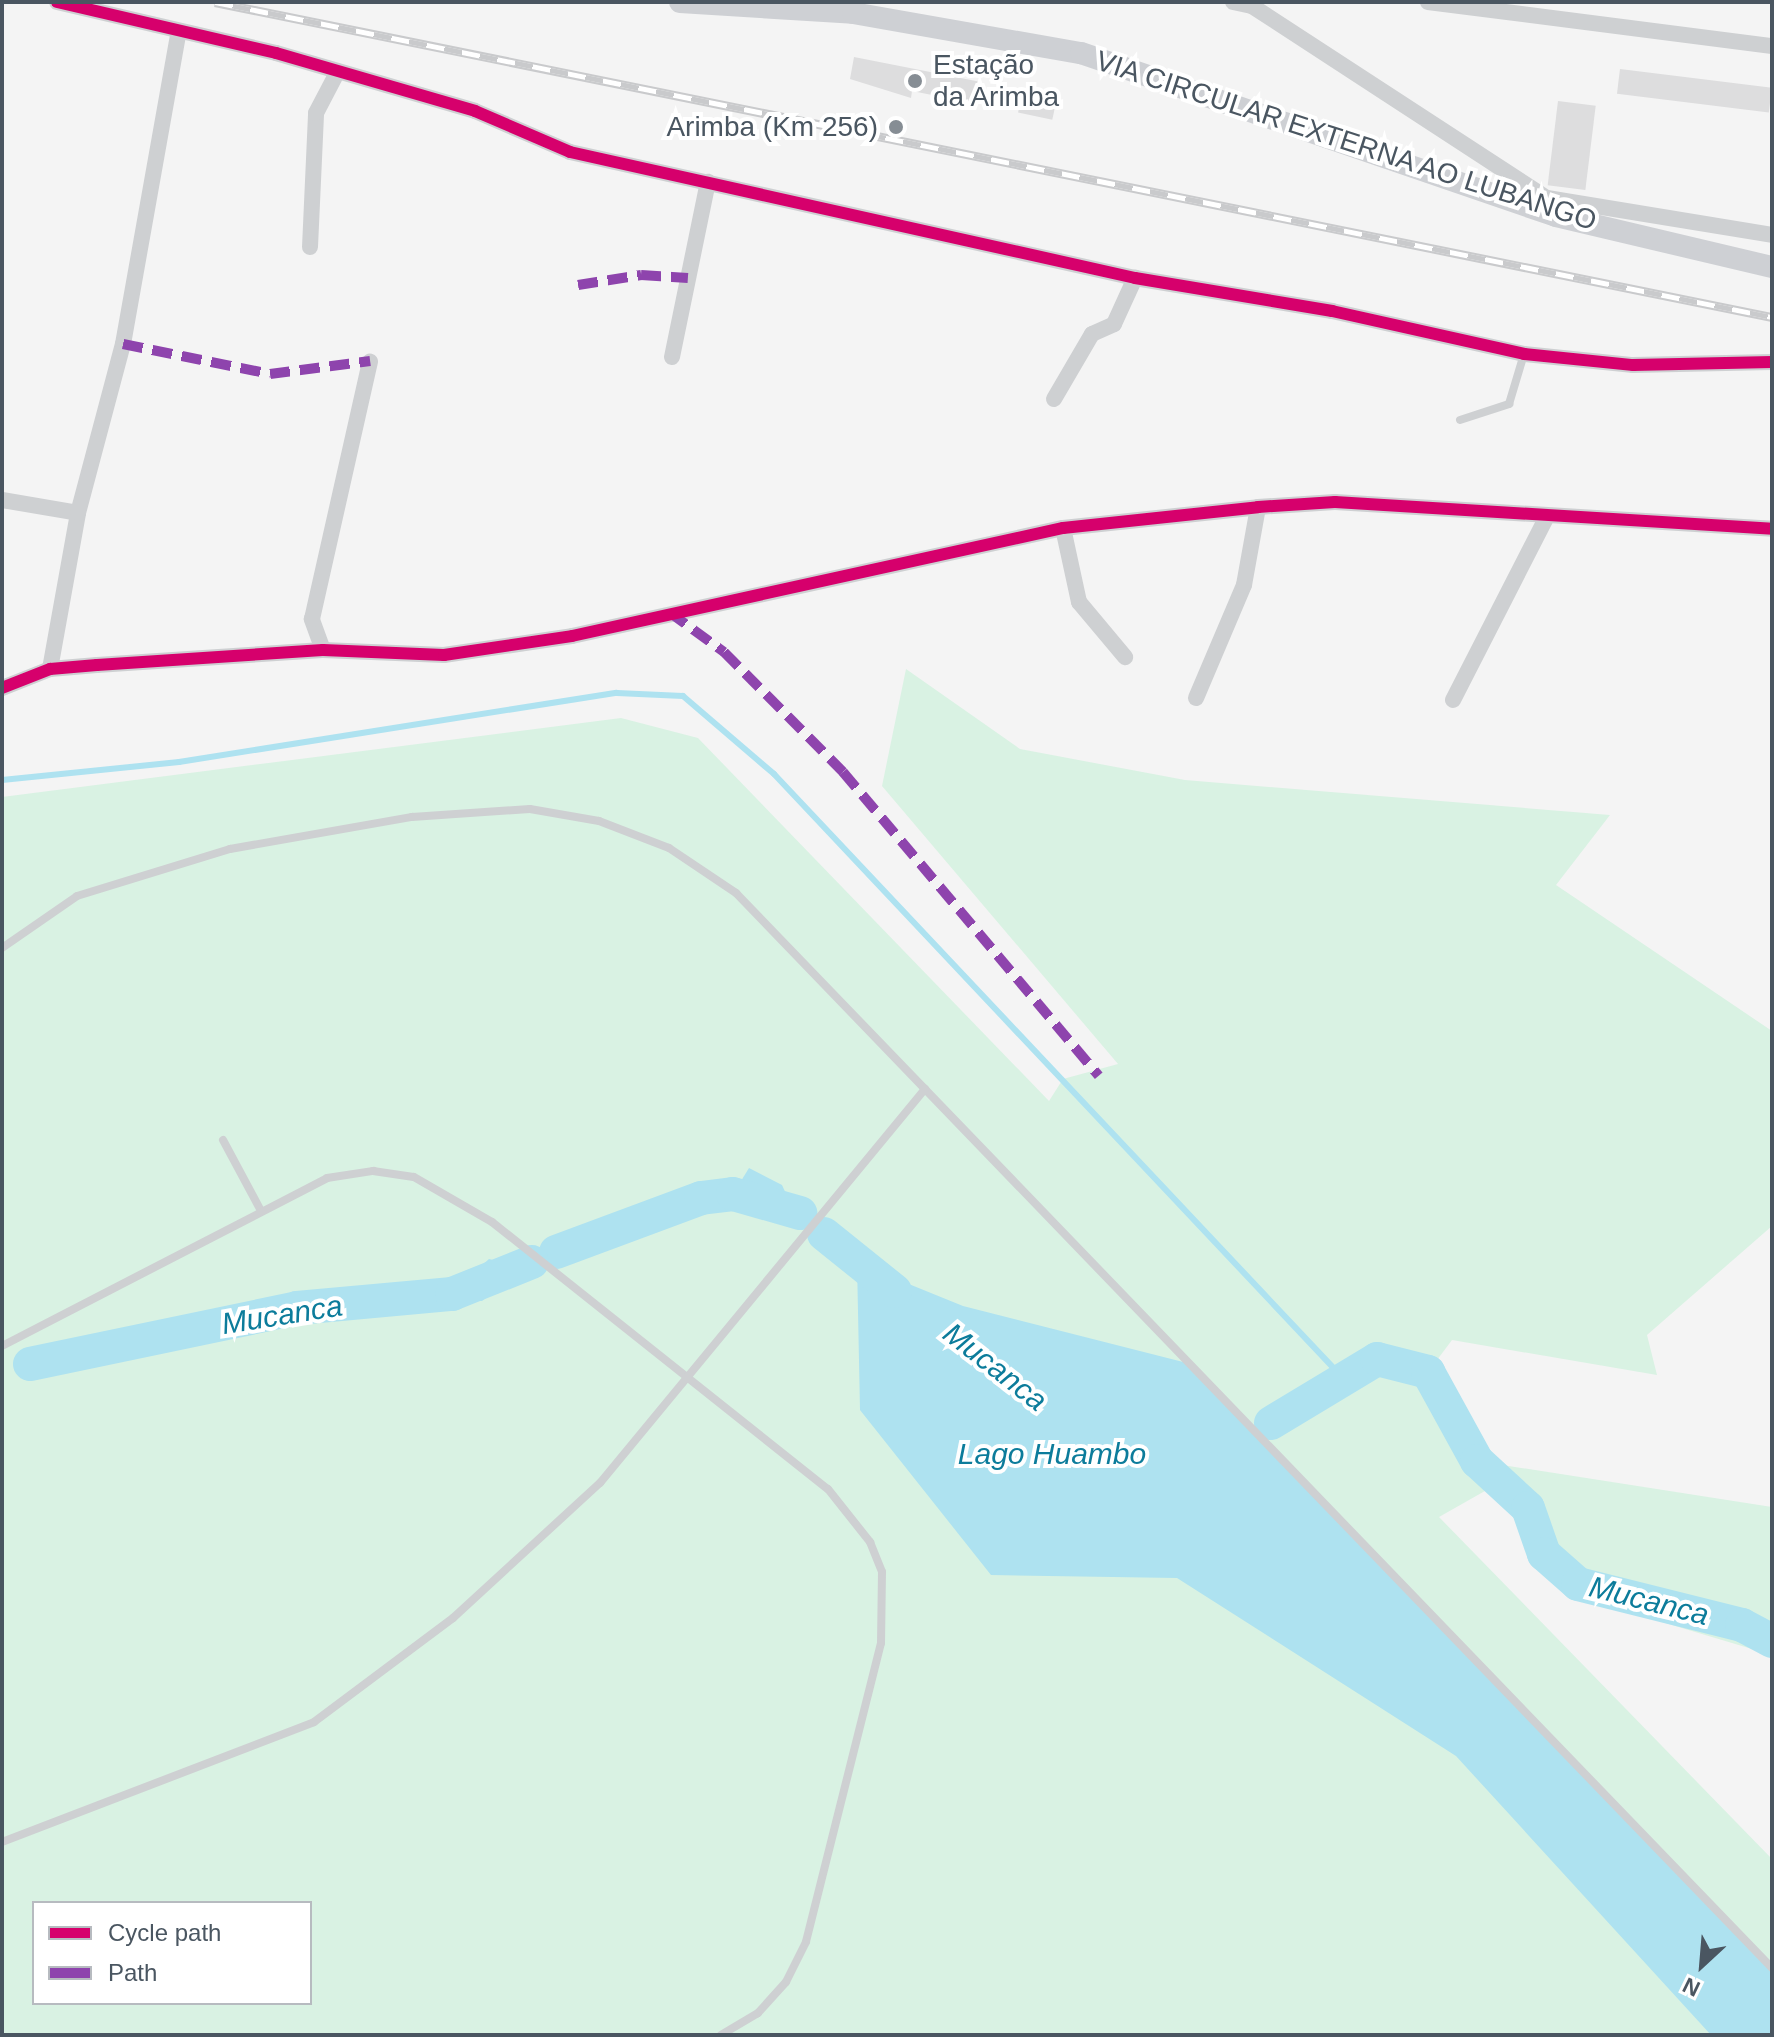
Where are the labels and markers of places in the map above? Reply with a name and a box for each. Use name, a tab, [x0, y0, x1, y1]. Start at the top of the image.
place label: Estação da Arimba	[933, 48, 1061, 114]
marker: Estação da Arimba	[904, 70, 926, 92]
place label: Arimba (Km 256)	[666, 110, 878, 144]
marker: Arimba (Km 256)	[885, 116, 907, 138]

